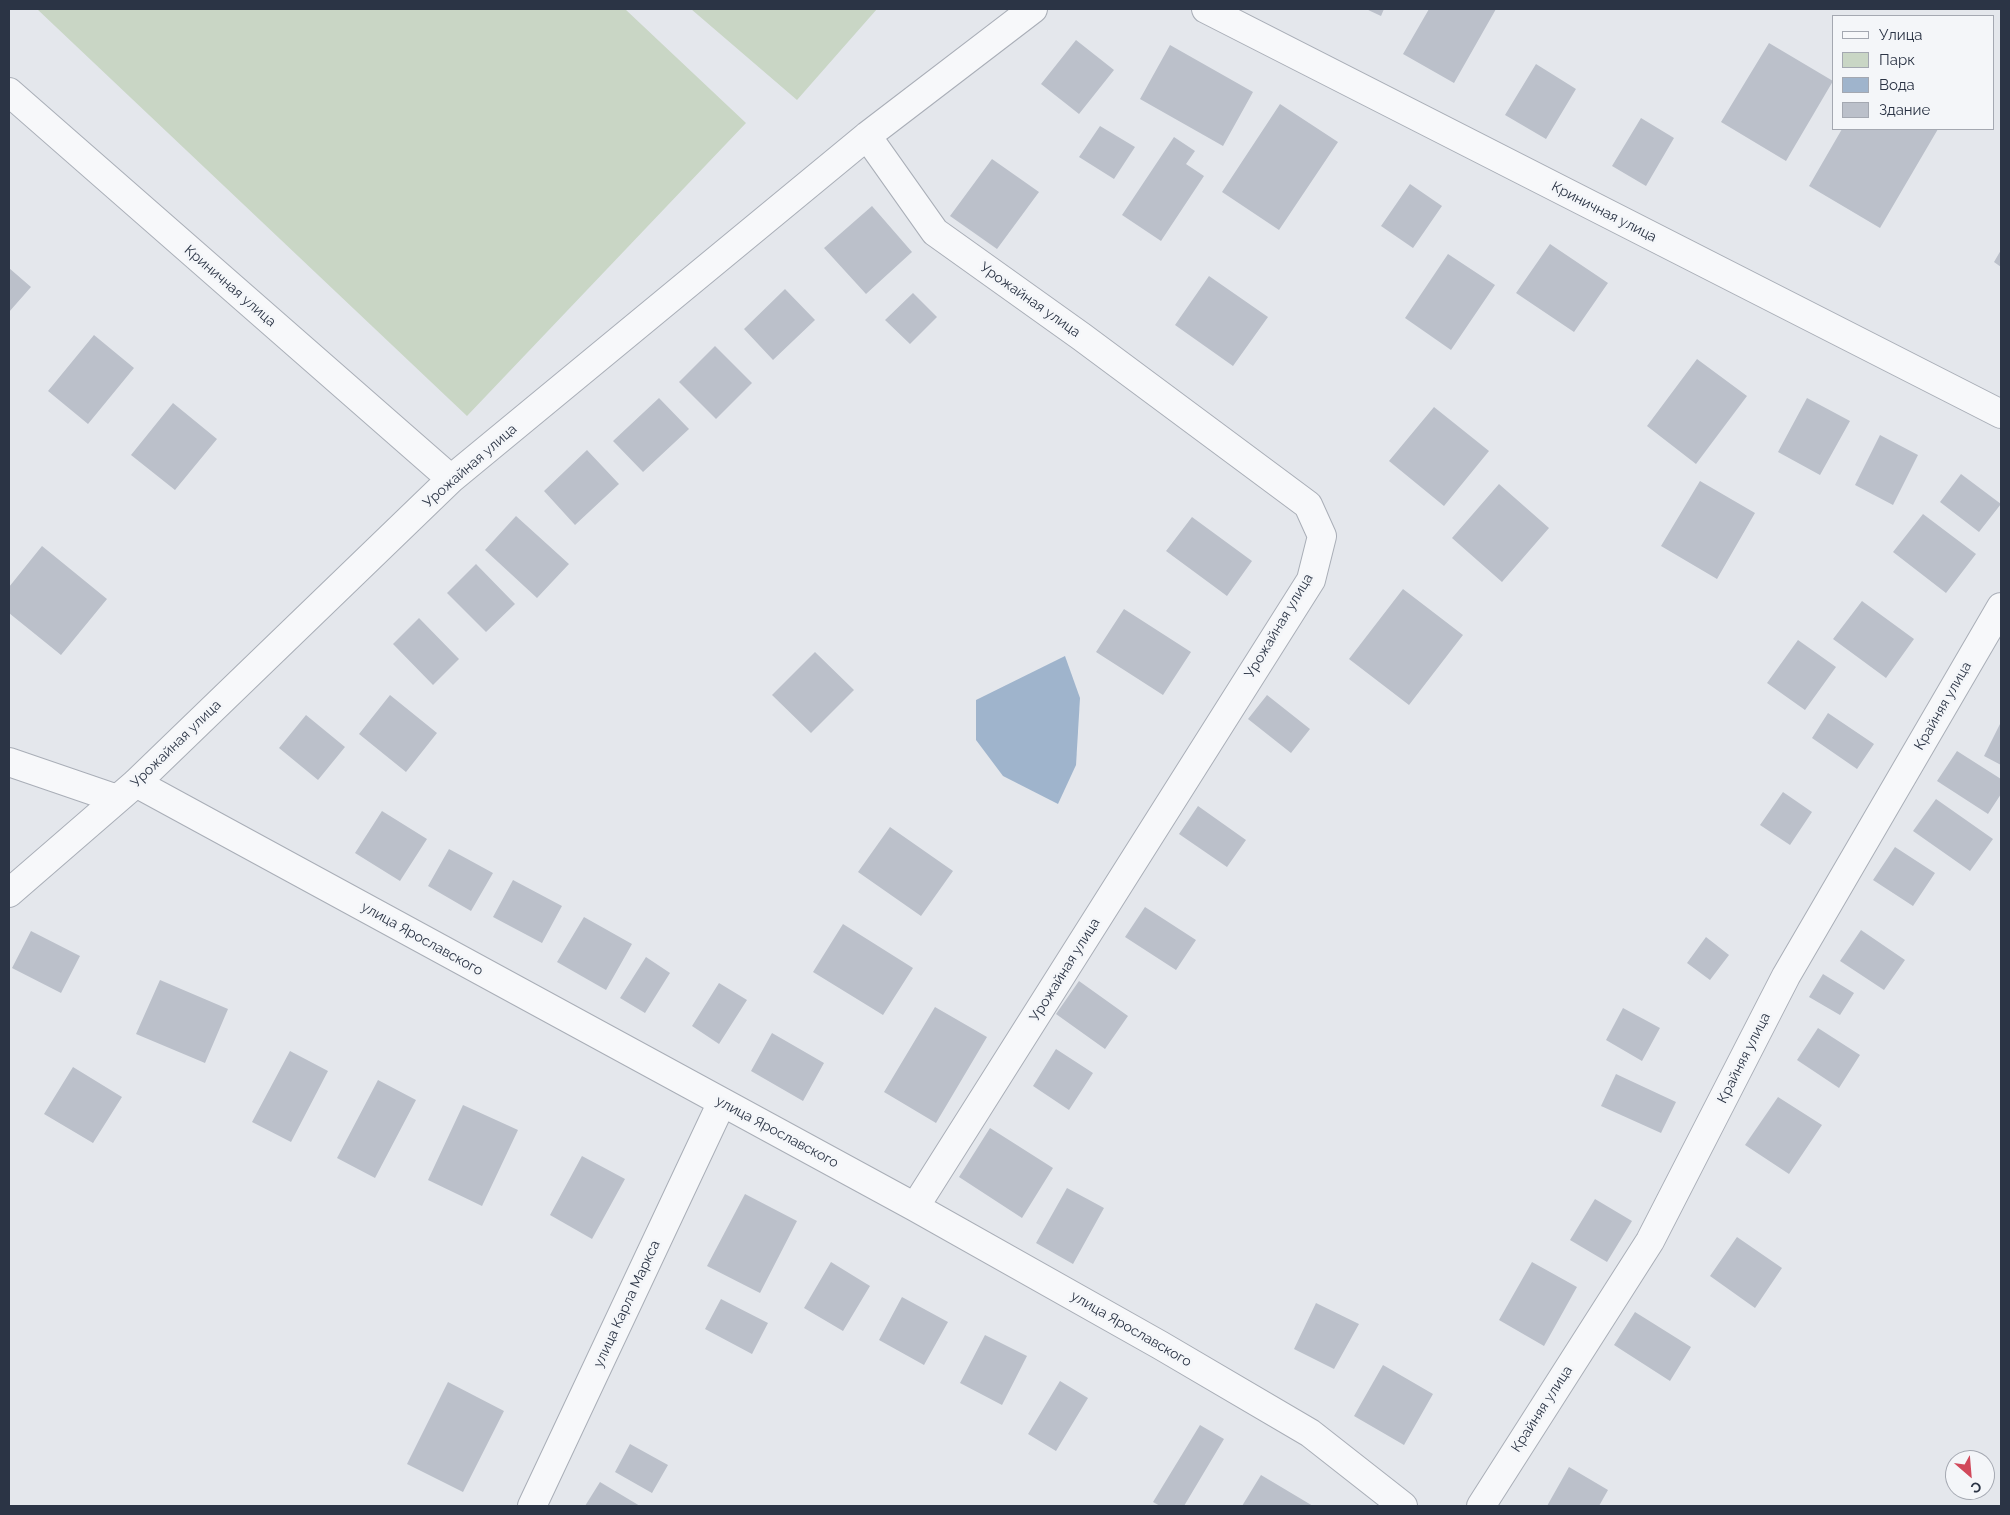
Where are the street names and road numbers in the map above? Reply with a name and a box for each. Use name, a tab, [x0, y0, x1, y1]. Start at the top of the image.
street label: Криничная улица	[1549, 178, 1659, 246]
street label: Криничная улица	[181, 242, 279, 330]
street label: Урожайная улица	[977, 259, 1083, 341]
street label: Урожайная улица	[420, 421, 520, 511]
street label: Урожайная улица	[1241, 571, 1317, 681]
street label: Крайняя улица	[1911, 659, 1975, 753]
street label: Урожайная улица	[127, 697, 225, 791]
street label: улица Ярославского	[358, 899, 486, 979]
street label: Урожайная улица	[1026, 915, 1104, 1025]
street label: Крайняя улица	[1714, 1010, 1774, 1106]
street label: улица Ярославского	[713, 1092, 841, 1172]
street label: улица Карла Маркса	[590, 1238, 664, 1370]
street label: улица Ярославского	[1068, 1288, 1194, 1370]
street label: Крайняя улица	[1508, 1363, 1576, 1455]

